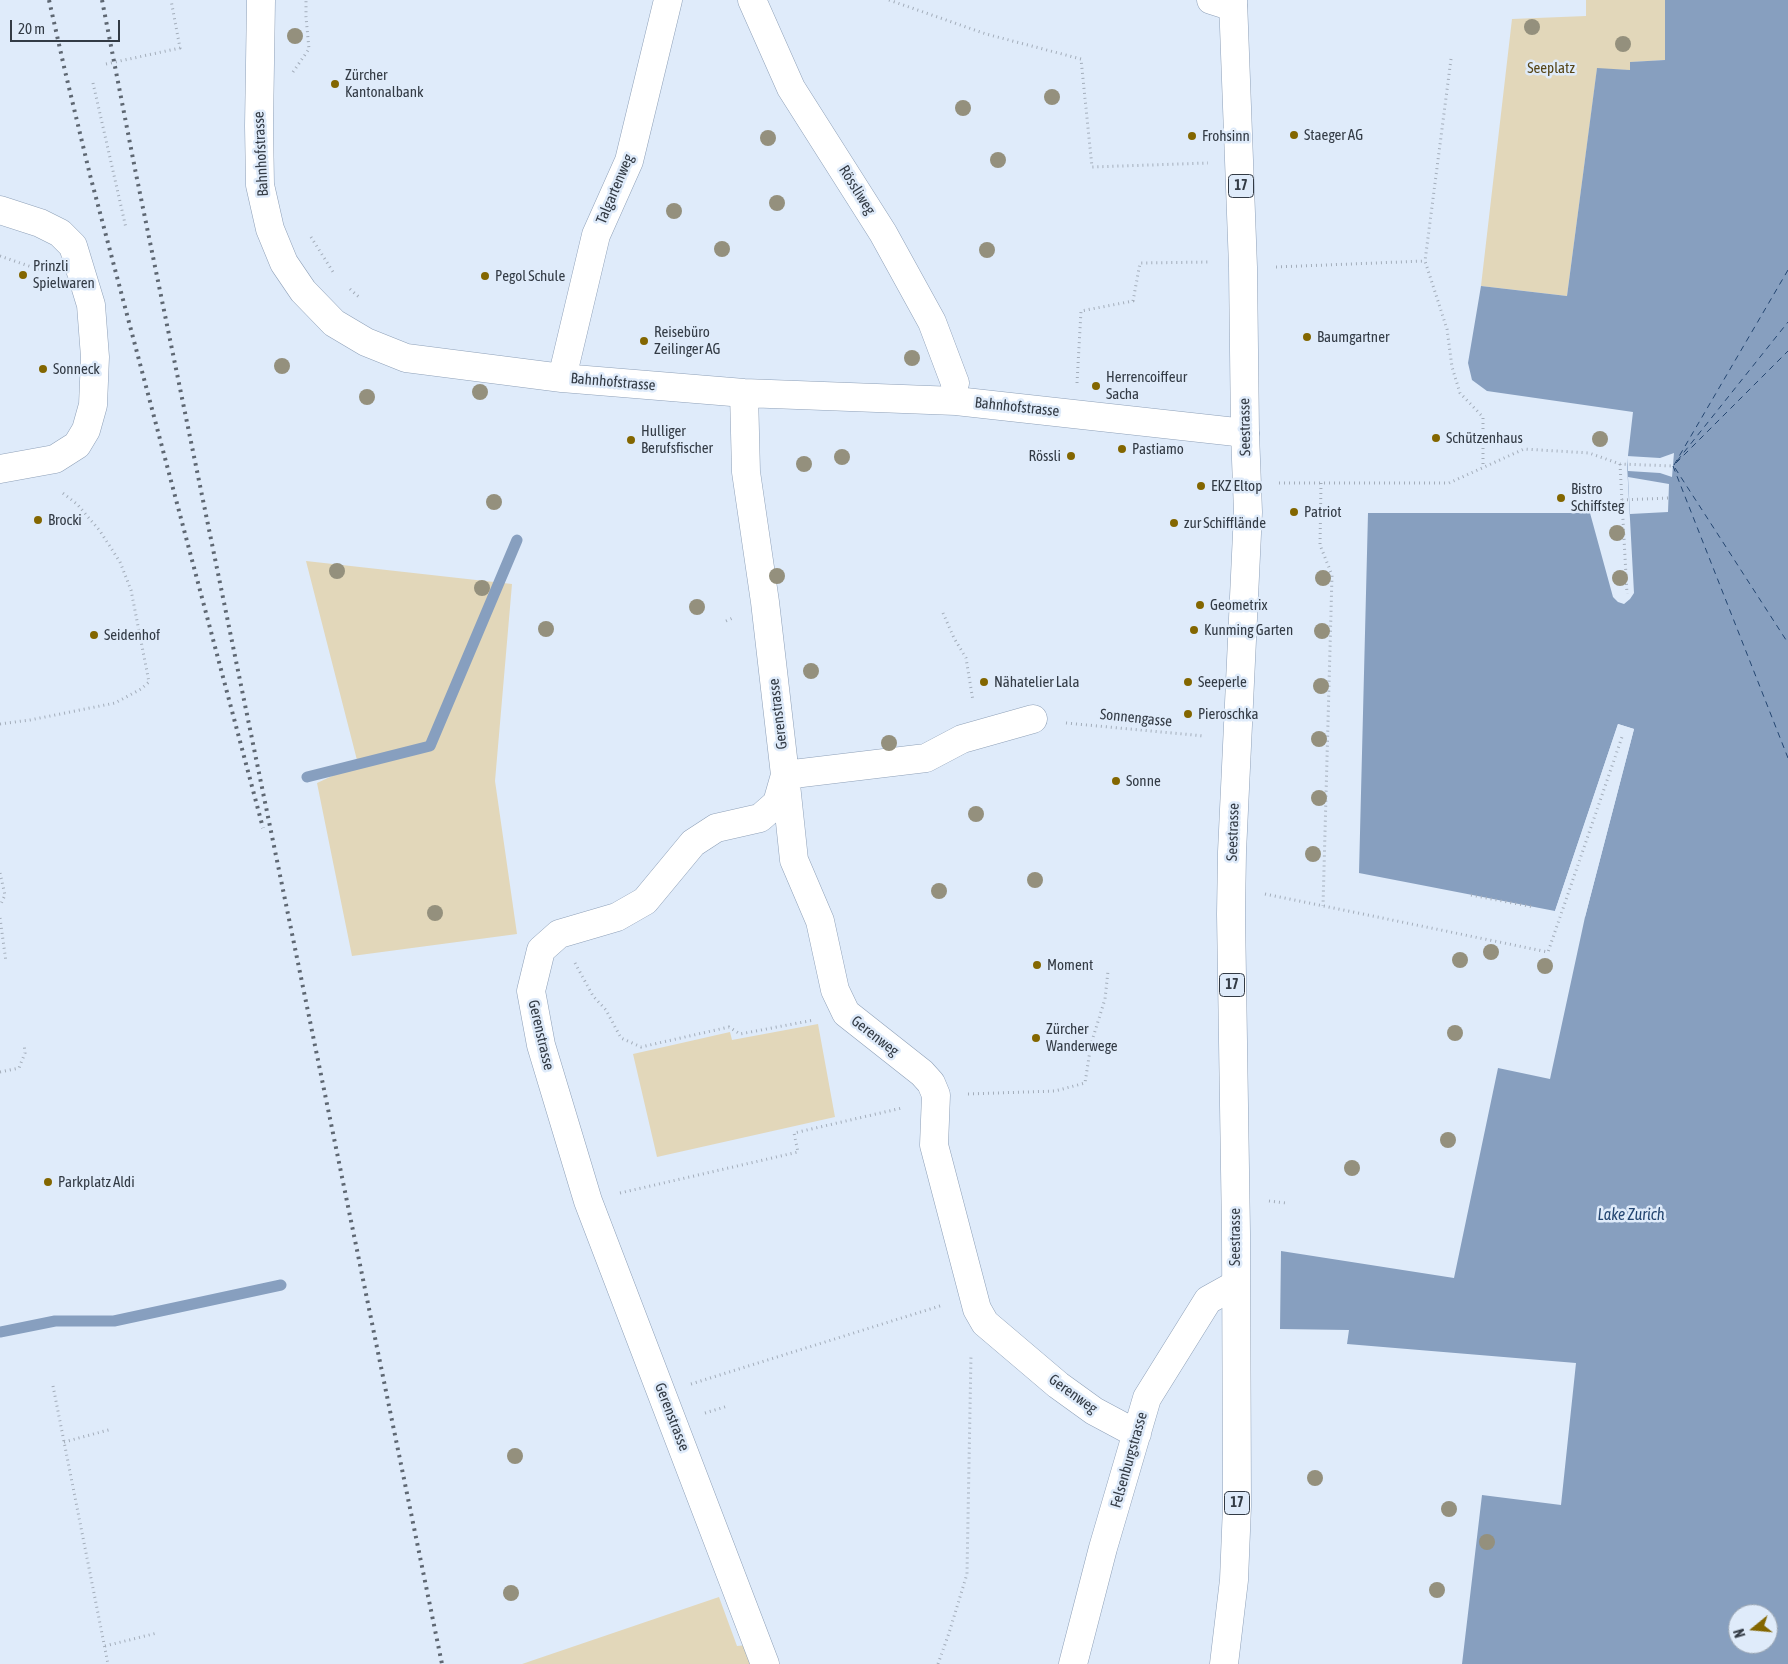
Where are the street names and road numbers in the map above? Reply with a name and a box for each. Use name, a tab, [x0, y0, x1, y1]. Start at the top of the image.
street label: Bahnhofstrasse	[250, 111, 272, 197]
street label: Talgartenweg	[592, 151, 638, 227]
street label: Rössliweg	[835, 162, 879, 218]
road number: 17	[1228, 175, 1254, 198]
street label: Bahnhofstrasse	[570, 369, 656, 395]
street label: Bahnhofstrasse	[974, 394, 1060, 420]
street label: Seestrasse	[1235, 398, 1255, 456]
street label: Gerenstrasse	[765, 677, 791, 751]
street label: Sonnengasse	[1099, 705, 1173, 731]
street label: Seestrasse	[1223, 803, 1243, 861]
road number: 17	[1220, 974, 1244, 996]
street label: Gerenstrasse	[524, 998, 558, 1072]
street label: Gerenweg	[848, 1012, 902, 1060]
street label: Seestrasse	[1226, 1208, 1244, 1266]
street label: Gerenweg	[1045, 1370, 1101, 1418]
street label: Gerenstrasse	[651, 1380, 693, 1454]
street label: Felsenburgstrasse	[1107, 1410, 1151, 1510]
road number: 17	[1224, 1492, 1250, 1515]

